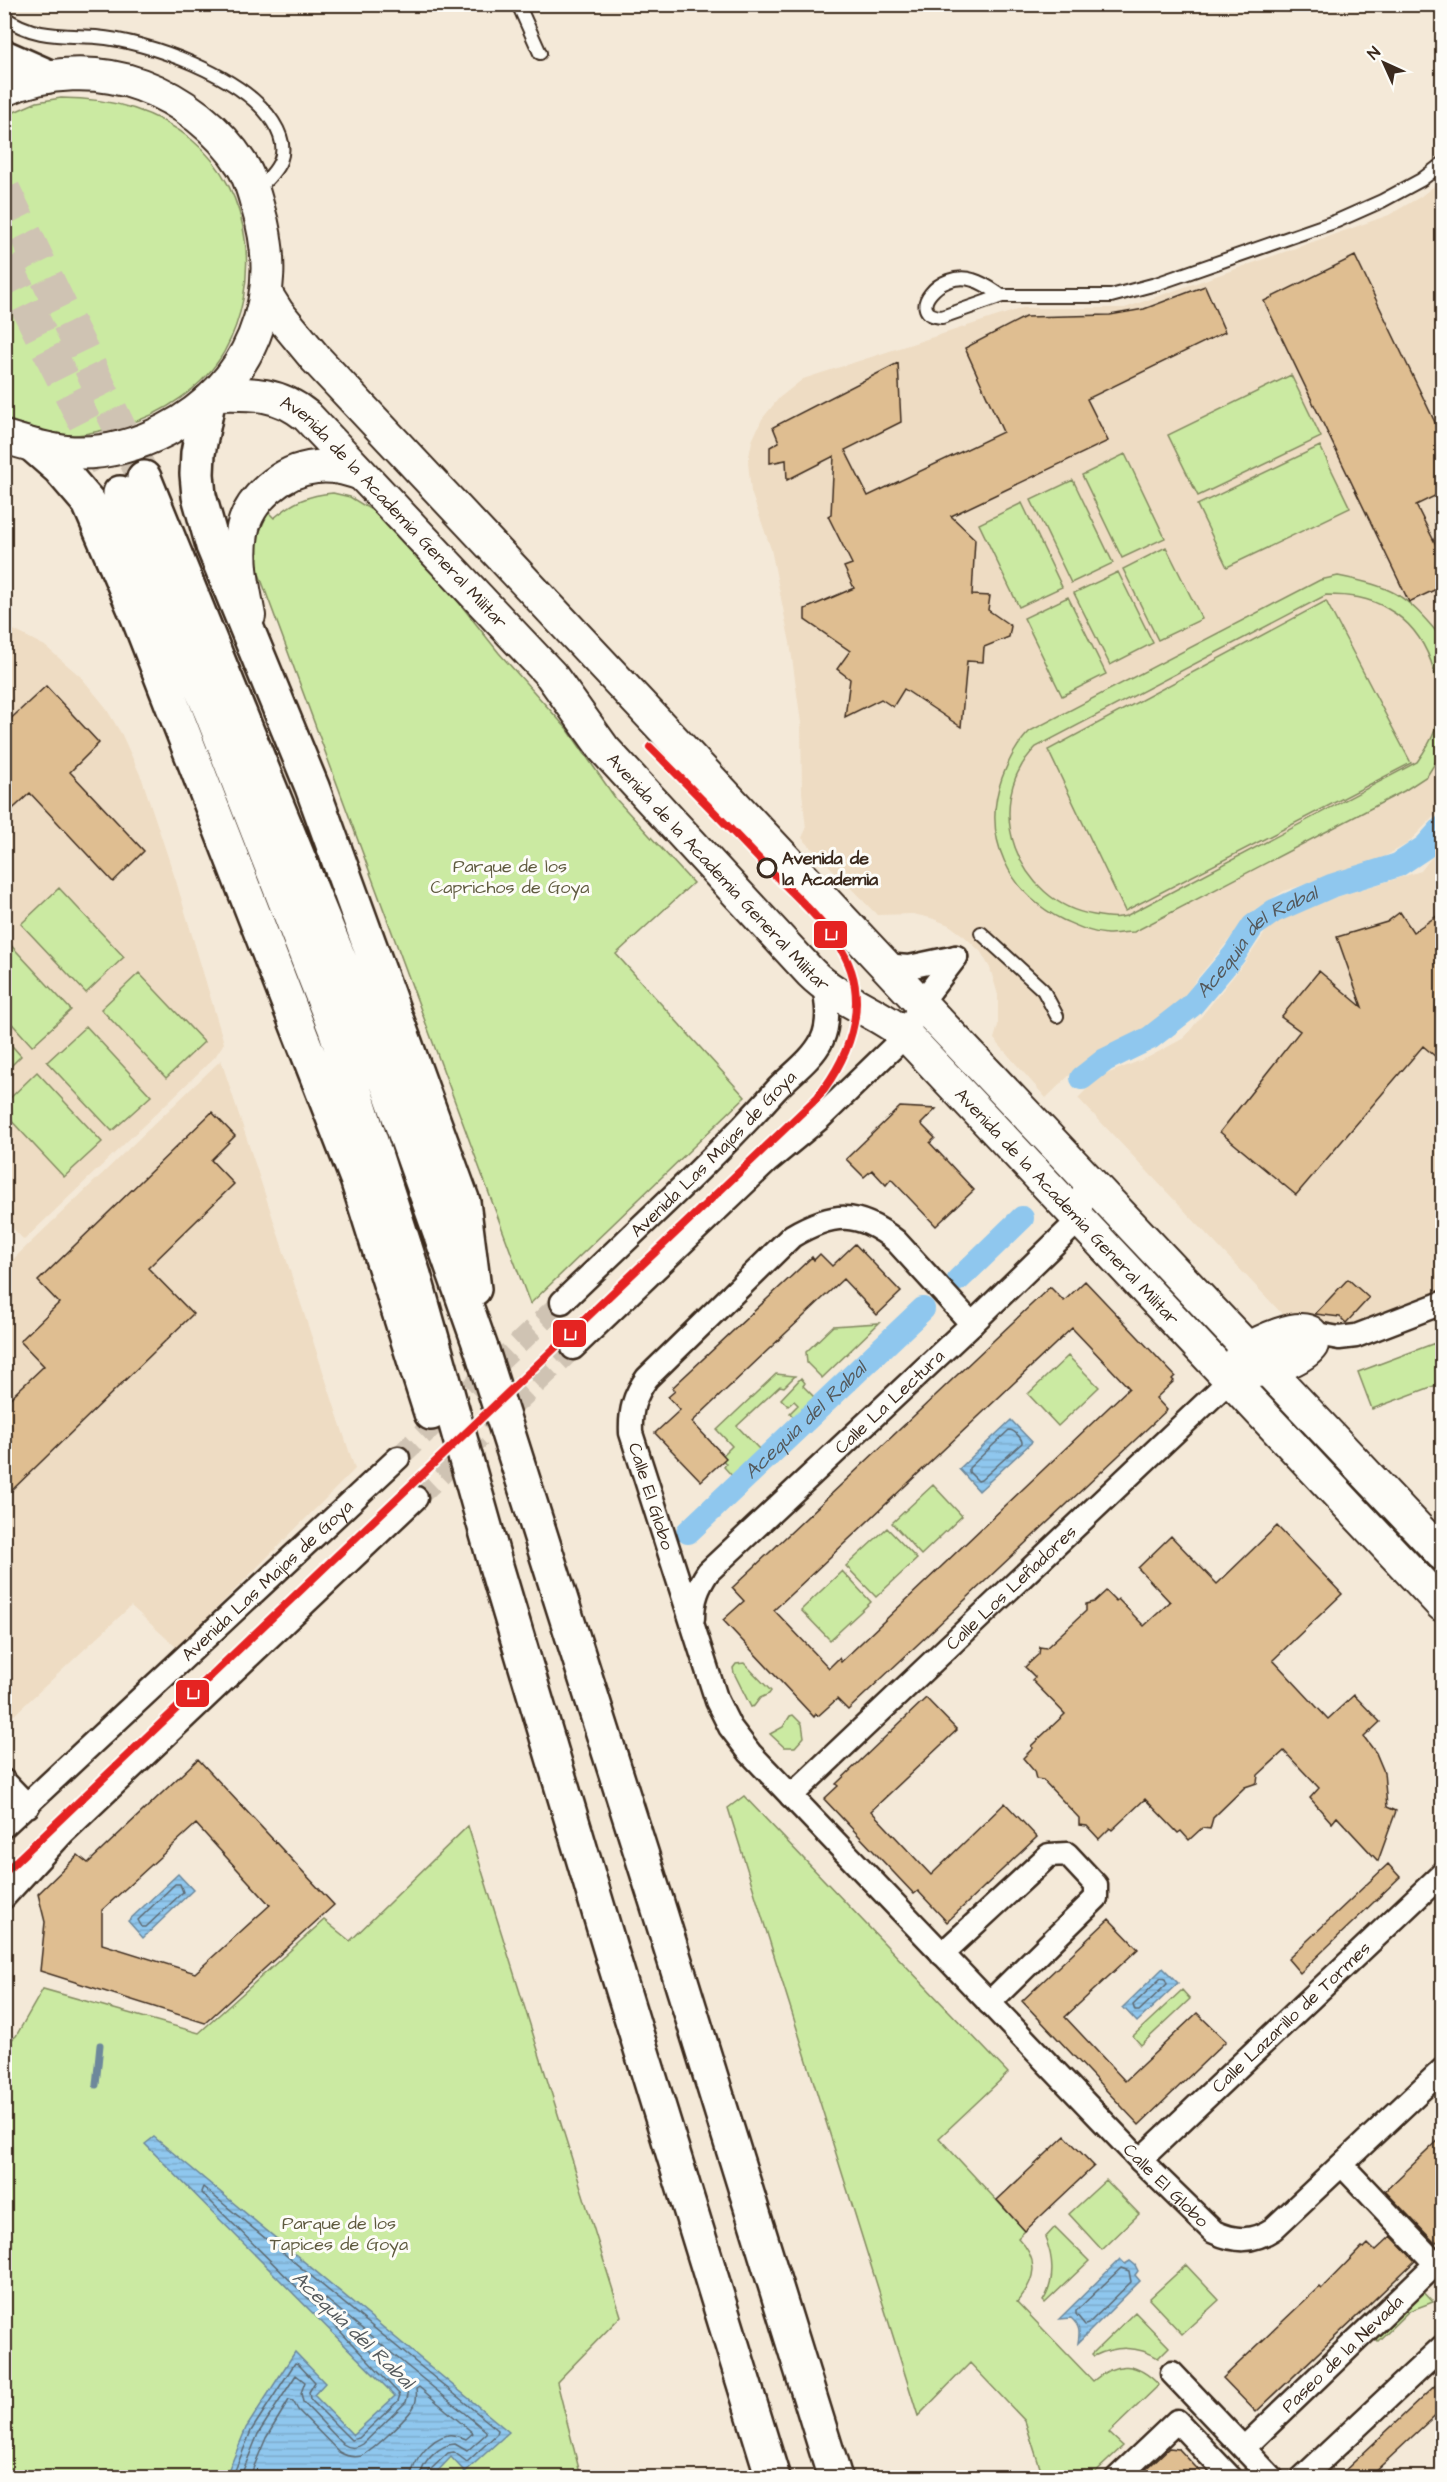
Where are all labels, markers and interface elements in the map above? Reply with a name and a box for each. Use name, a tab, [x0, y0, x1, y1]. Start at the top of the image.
north arrow	[1354, 33, 1414, 93]
text: N	[1363, 42, 1385, 64]
street label: Avenida de la Academia General Militar	[276, 389, 513, 634]
street label: Avenida de la Academia General Militar	[601, 747, 835, 997]
place label: Avenida de la Academia	[782, 846, 879, 892]
park label: Parque de los Caprichos de Goya	[430, 854, 590, 901]
marker: Avenida de la Academia	[757, 858, 777, 878]
water label: Acequia del Rabal	[1189, 879, 1324, 1004]
line badge: L1	[813, 920, 848, 949]
text: L1	[824, 924, 839, 946]
street label: Avenida Las Majas de Goya	[625, 1064, 802, 1243]
street label: Avenida de la Academia General Militar	[949, 1082, 1185, 1331]
line badge: L1	[552, 1319, 587, 1348]
text: L1	[563, 1324, 578, 1346]
street label: Calle La Lectura	[829, 1344, 950, 1460]
water label: Acequia del Rabal	[738, 1354, 875, 1485]
street label: Calle El Globo	[622, 1439, 680, 1553]
street label: Avenida Las Majas de Goya	[176, 1494, 358, 1667]
street label: Calle Los Leñadores	[940, 1519, 1082, 1656]
line badge: L1	[175, 1679, 210, 1708]
text: L1	[186, 1683, 201, 1705]
street label: Calle Lazarillo de Tormes	[1206, 1936, 1376, 2098]
street label: Calle El Globo	[1118, 2137, 1214, 2233]
park label: Parque de los Tapices de Goya	[270, 2211, 408, 2258]
water label: Acequia del Rabal	[286, 2265, 422, 2397]
street label: Paseo de la Nevada	[1276, 2289, 1409, 2418]

